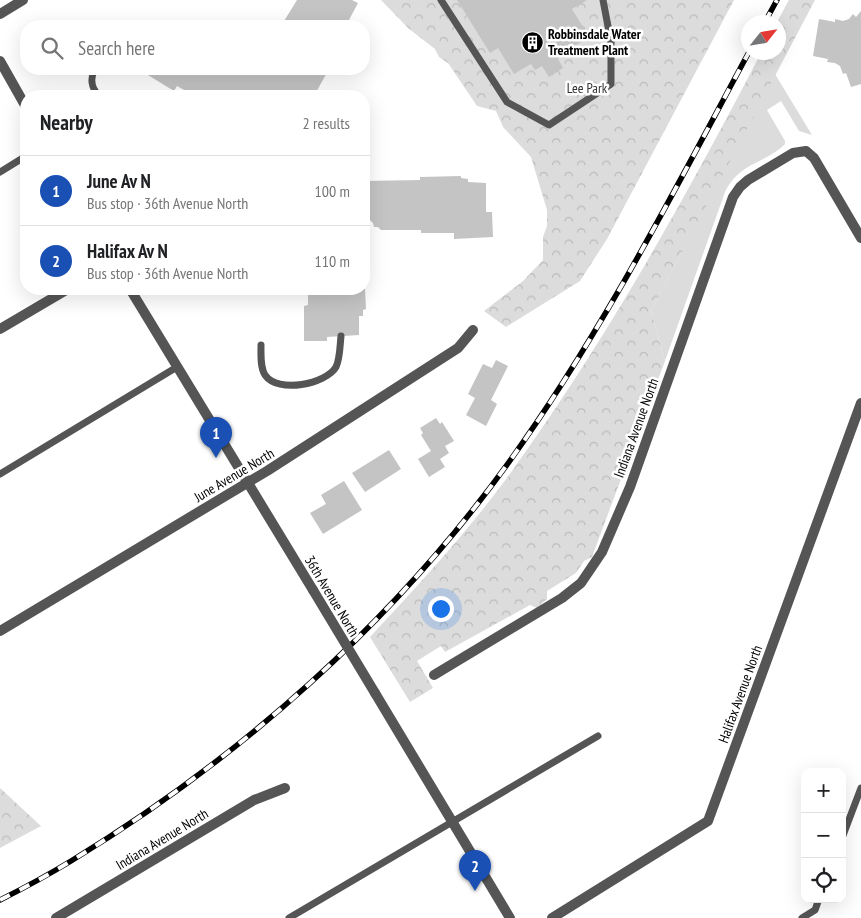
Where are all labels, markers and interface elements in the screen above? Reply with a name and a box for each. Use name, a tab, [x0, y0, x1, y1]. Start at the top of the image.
north arrow	[741, 15, 786, 60]
search box	[20, 20, 370, 75]
place label: Robbinsdale Water Treatment Plant	[548, 25, 642, 59]
building icon: Robbinsdale Water Treatment Plant	[520, 30, 544, 54]
icon: search	[38, 34, 66, 62]
text: Search here	[78, 36, 155, 60]
park label: Lee Park	[567, 79, 608, 97]
text: Nearby	[40, 109, 93, 136]
text: 2 results	[303, 113, 350, 133]
text: June Av N	[87, 169, 151, 193]
text: 1	[52, 181, 60, 201]
text: 100 m	[315, 181, 350, 201]
text: Bus stop · 36th Avenue North	[87, 193, 248, 213]
text: Halifax Av N	[87, 239, 168, 263]
text: 2	[52, 251, 60, 271]
text: 110 m	[315, 251, 350, 271]
text: Bus stop · 36th Avenue North	[87, 263, 248, 283]
street label: Indiana Avenue North	[610, 376, 662, 480]
pin: 1	[200, 417, 232, 458]
street label: June Avenue North	[190, 444, 277, 506]
street label: 36th Avenue North	[301, 552, 363, 640]
your location	[428, 596, 454, 622]
street label: Halifax Avenue North	[714, 643, 766, 745]
map controls	[801, 768, 846, 903]
button: +	[801, 768, 846, 813]
street label: Indiana Avenue North	[113, 804, 211, 874]
button: −	[801, 813, 846, 858]
pin: 2	[459, 850, 491, 891]
button: locate	[801, 858, 846, 903]

